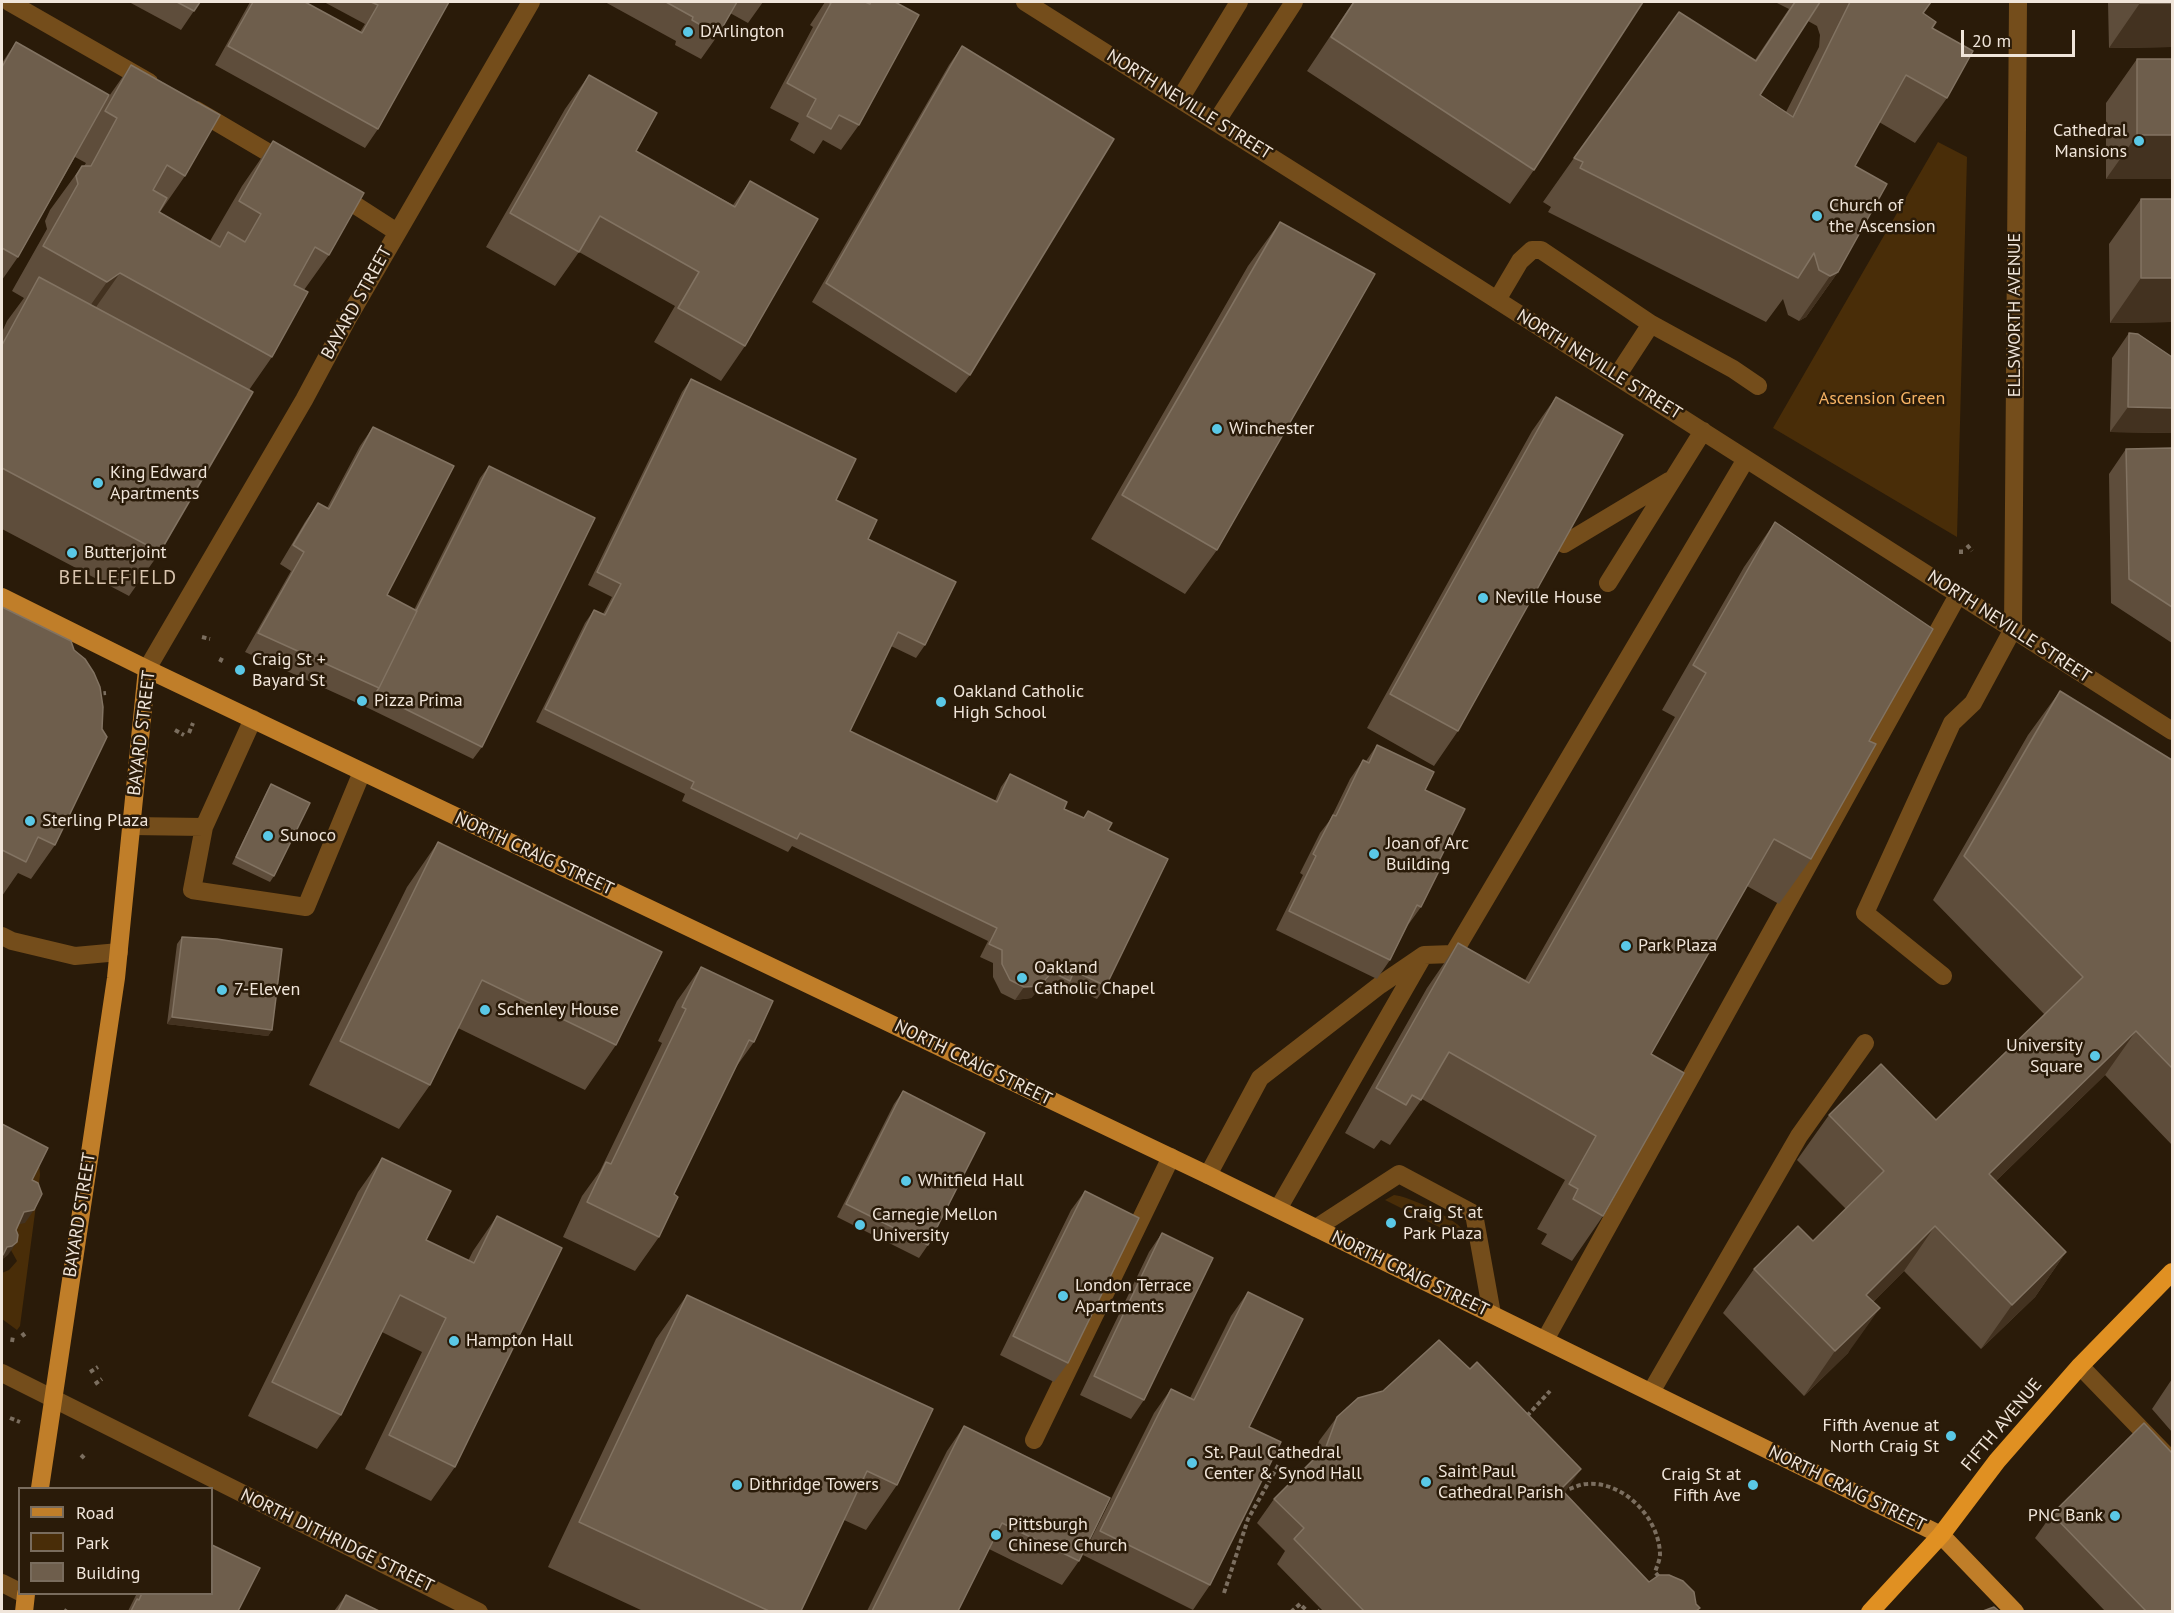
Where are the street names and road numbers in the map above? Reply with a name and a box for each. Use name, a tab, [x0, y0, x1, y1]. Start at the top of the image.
street label: NORTH NEVILLE STREET	[1102, 45, 1276, 165]
street label: ELLSWORTH AVENUE	[2004, 233, 2026, 397]
street label: BAYARD STREET	[317, 243, 397, 363]
street label: NORTH NEVILLE STREET	[1512, 305, 1686, 425]
street label: NORTH NEVILLE STREET	[1923, 566, 2095, 688]
street label: BAYARD STREET	[124, 669, 160, 797]
street label: NORTH CRAIG STREET	[451, 808, 617, 900]
street label: NORTH CRAIG STREET	[891, 1015, 1055, 1111]
street label: BAYARD STREET	[59, 1151, 101, 1279]
street label: NORTH CRAIG STREET	[1328, 1226, 1492, 1322]
street label: FIFTH AVENUE	[1957, 1374, 2047, 1476]
street label: NORTH CRAIG STREET	[1765, 1441, 1929, 1537]
street label: NORTH DITHRIDGE STREET	[237, 1485, 437, 1597]

